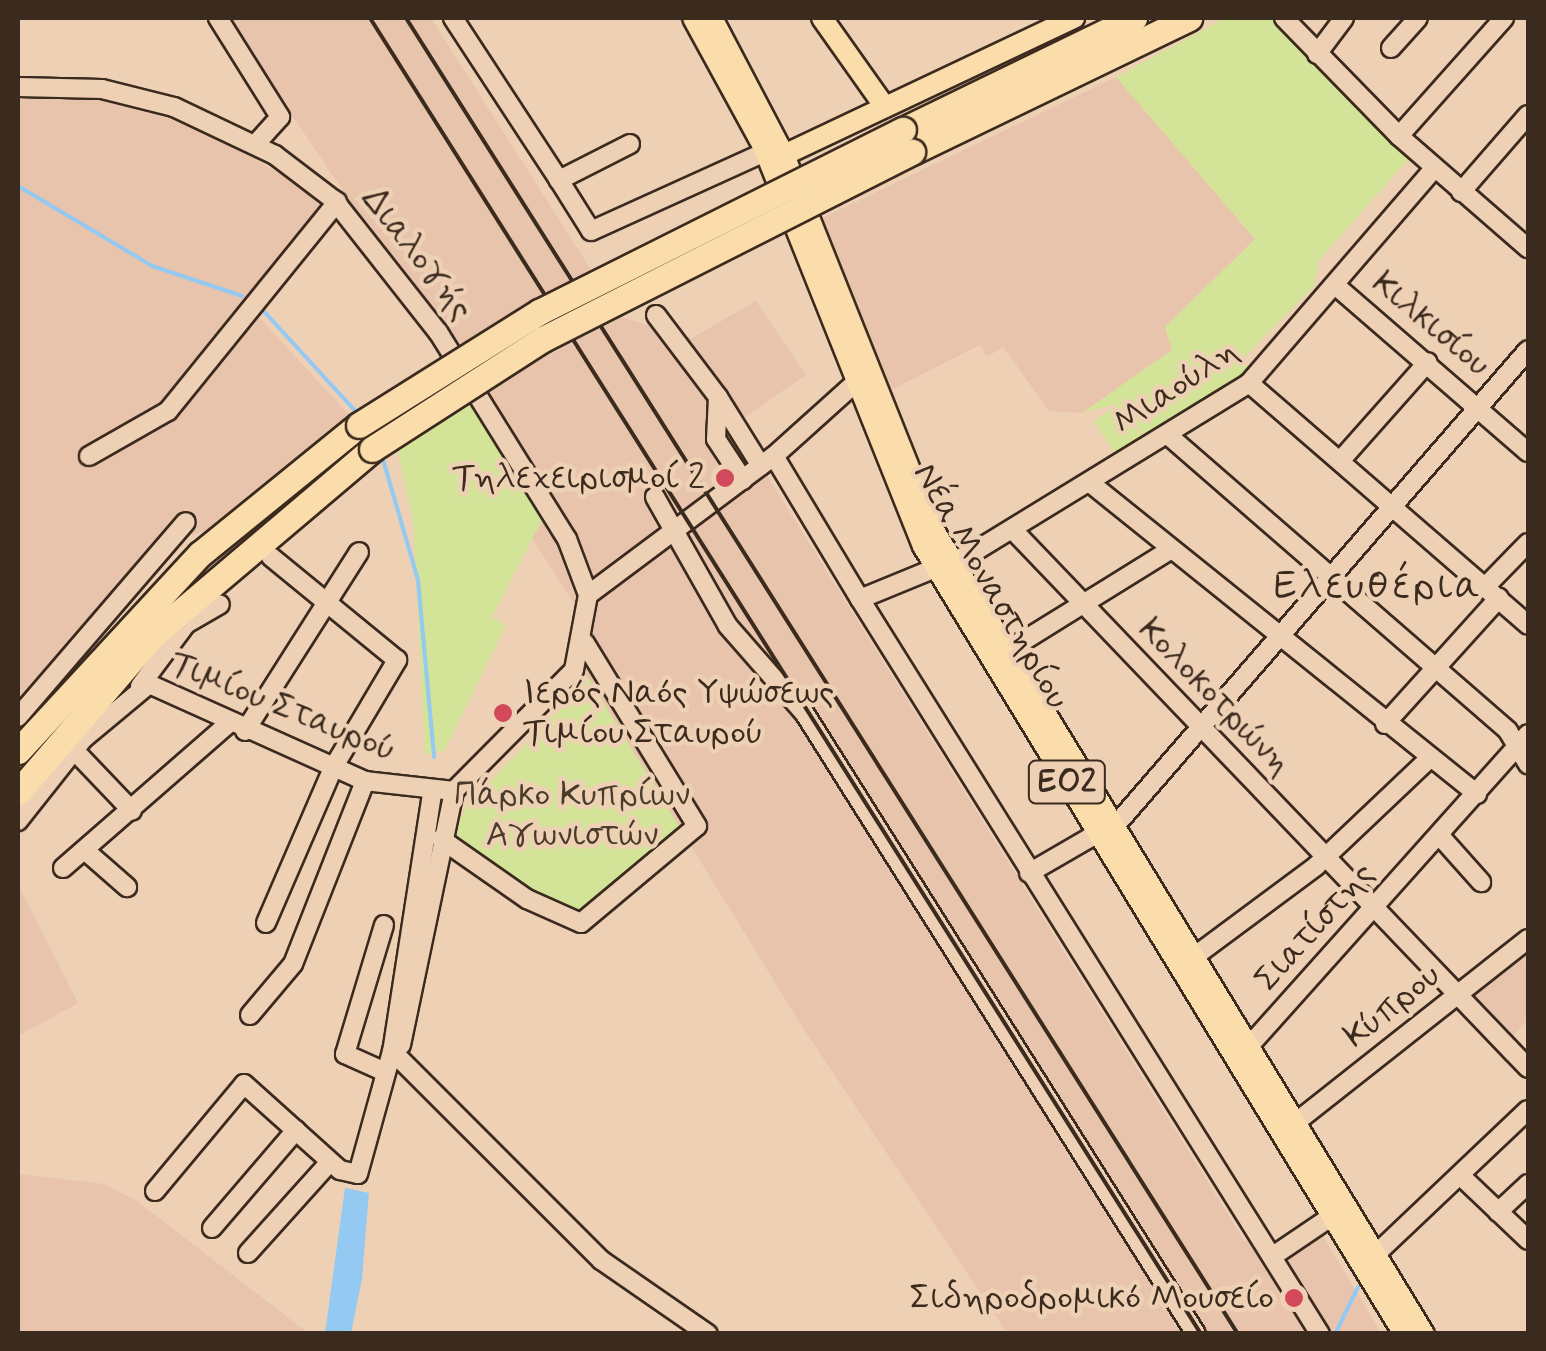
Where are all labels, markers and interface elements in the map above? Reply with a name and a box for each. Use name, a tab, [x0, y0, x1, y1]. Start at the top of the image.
street label: Διαλογής	[352, 179, 482, 329]
street label: Κιλκισίου	[1363, 262, 1499, 386]
street label: Μιαούλη	[1105, 330, 1247, 444]
street label: Νέα Μοναστηρίου	[904, 456, 1078, 716]
place label: Τηλεχειρισμοί 2	[452, 457, 705, 499]
marker: Τηλεχειρισμοί 2	[714, 467, 736, 489]
district label: Ελευθέρια	[1273, 563, 1483, 611]
street label: Κολοκοτρώνη	[1129, 609, 1301, 785]
street label: Τιμίου Σταυρού	[164, 643, 402, 771]
place label: Ιερός Ναός Υψώσεως Τιμίου Σταυρού	[523, 672, 834, 754]
marker: Ιερός Ναός Υψώσεως Τιμίου Σταυρού	[492, 702, 514, 724]
road number: ΕΟ2	[1027, 755, 1107, 809]
park label: Πάρκο Κυπρίων Αγωνιστών	[454, 774, 690, 856]
street label: Σιατίστης	[1246, 854, 1384, 1000]
street label: Κύπρου	[1335, 954, 1449, 1058]
place label: Σιδηροδρομικό Μουσείο	[910, 1277, 1274, 1319]
marker: Σιδηροδρομικό Μουσείο	[1283, 1287, 1305, 1309]

